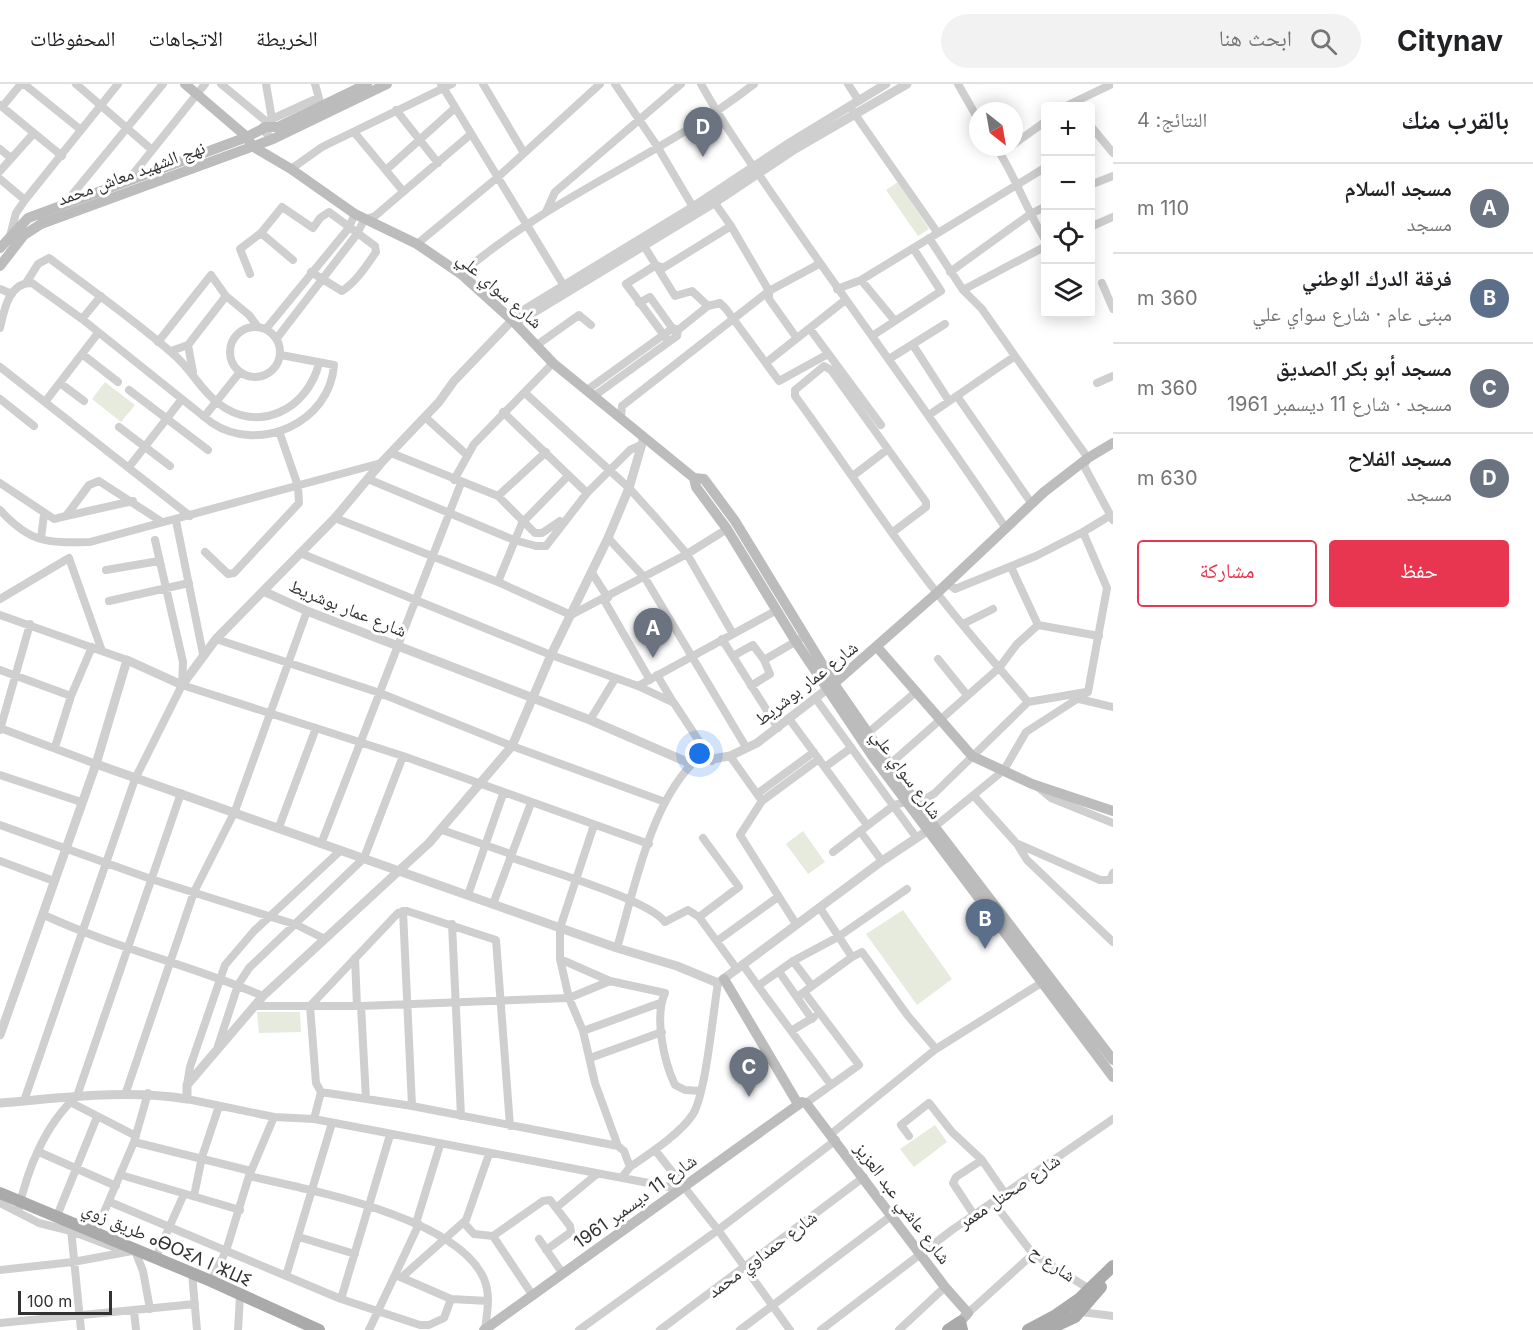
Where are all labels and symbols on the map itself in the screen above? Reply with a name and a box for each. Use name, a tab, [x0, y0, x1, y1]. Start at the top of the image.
north arrow	[969, 102, 1023, 156]
pin: D	[684, 107, 722, 157]
street label: نهج الشهيد معاش محمد	[54, 137, 208, 211]
street label: شارع سواي علي	[450, 247, 547, 336]
street label: شارع عمار بوشريط	[286, 575, 410, 642]
pin: A	[634, 608, 672, 658]
street label: شارع عمار بوشريط	[750, 636, 862, 731]
street label: شارع سواي علي	[864, 725, 947, 826]
your location	[685, 739, 714, 768]
pin: B	[966, 900, 1004, 949]
pin: C	[730, 1048, 768, 1097]
street label: شارع عاشي عبد العزيز	[846, 1137, 955, 1271]
street label: شارع 11 ديسمبر 1961	[570, 1149, 701, 1253]
street label: شارع صحتل معمر	[953, 1149, 1064, 1234]
street label: طريق زوي ⴰⴱⵔⵉⴷ ⵏ ⵣⵡⵉ	[77, 1197, 255, 1295]
street label: شارع حمداوي محمد	[703, 1206, 824, 1306]
street label: شارع ح	[1025, 1240, 1080, 1288]
scale bar	[18, 1288, 112, 1316]

